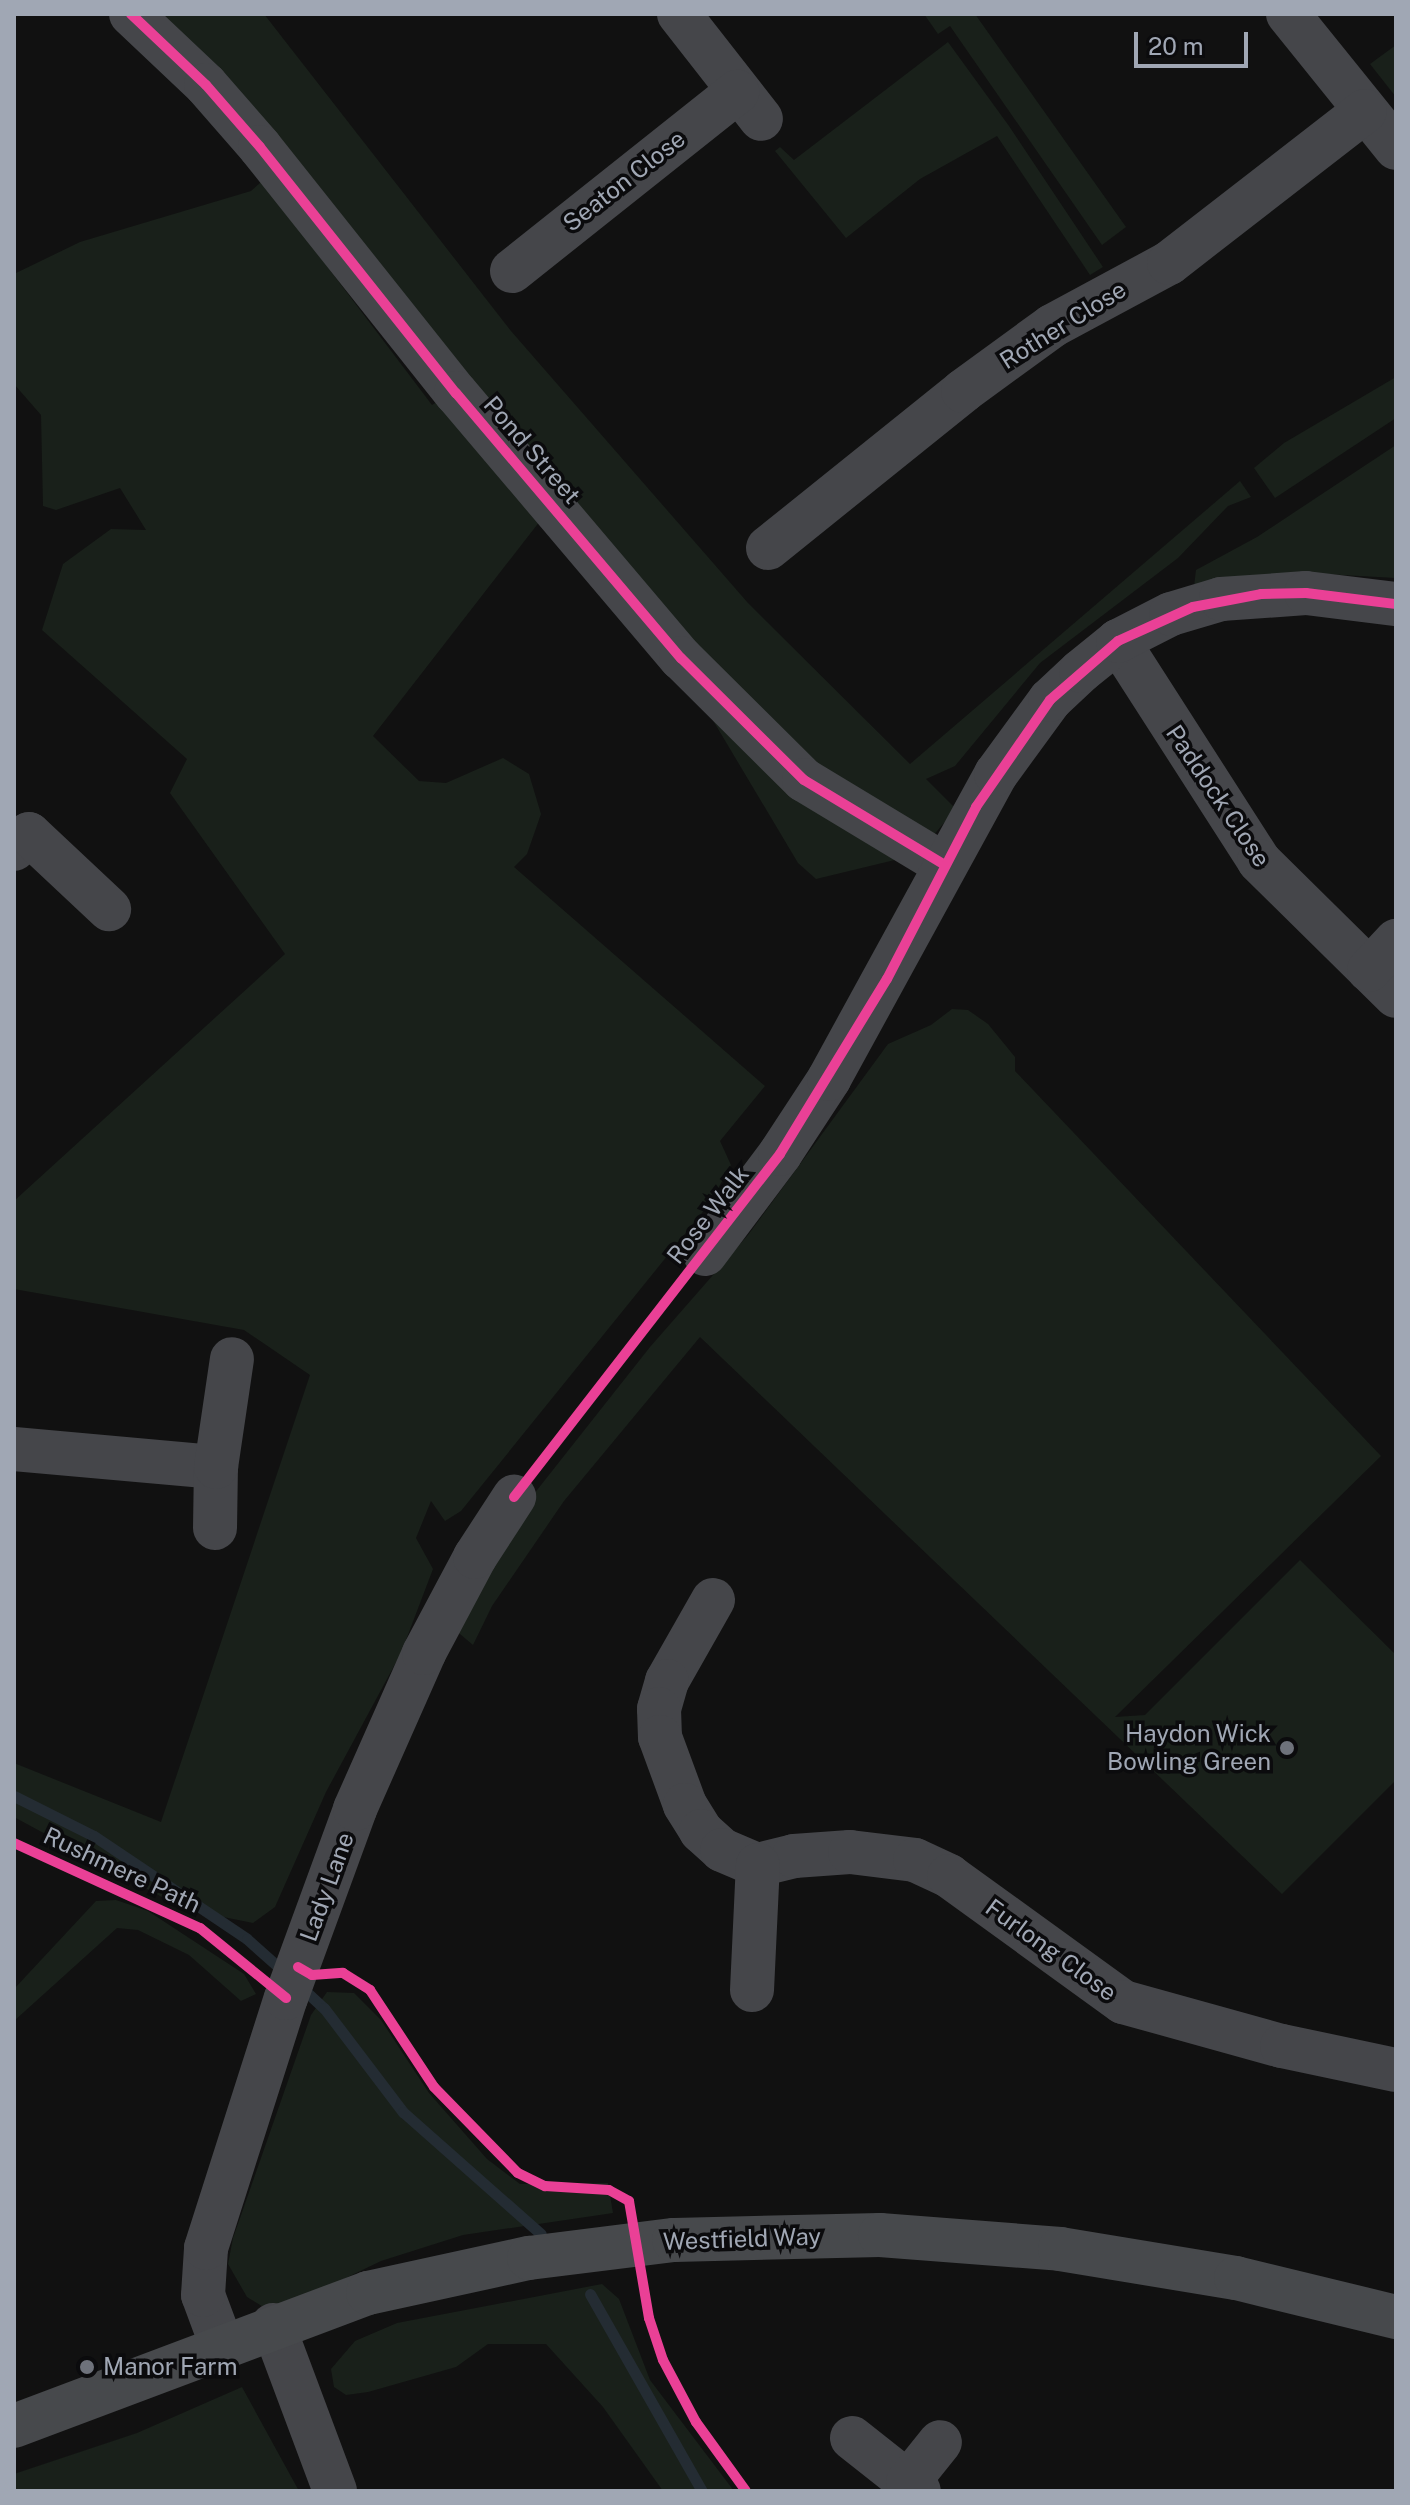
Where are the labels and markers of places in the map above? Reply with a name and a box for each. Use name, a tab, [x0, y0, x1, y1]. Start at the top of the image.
place label: Haydon Wick Bowling Green	[1107, 1720, 1271, 1776]
marker: Haydon Wick Bowling Green	[1278, 1739, 1296, 1757]
place label: Manor Farm	[103, 2353, 238, 2381]
marker: Manor Farm	[78, 2358, 96, 2376]

